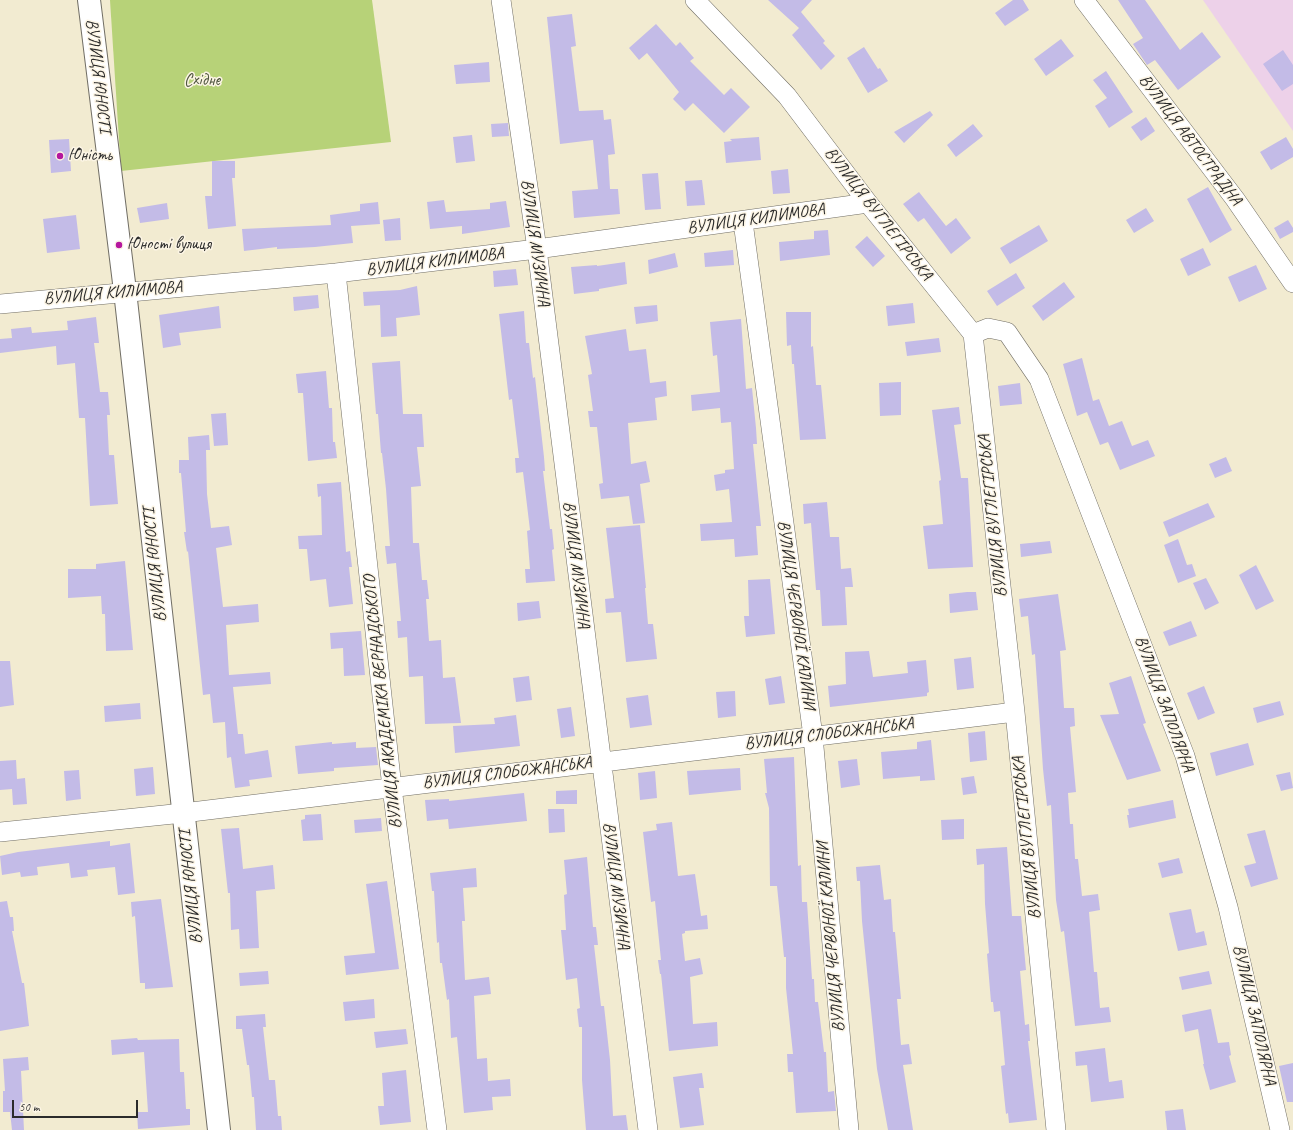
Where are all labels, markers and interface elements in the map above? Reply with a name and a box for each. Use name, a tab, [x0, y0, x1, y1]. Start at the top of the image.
street label: ВУЛИЦЯ ЮНОСТІ	[81, 18, 115, 134]
park label: Східне	[184, 71, 220, 91]
street label: ВУЛИЦЯ АВТОСТРАДНА	[1134, 71, 1246, 209]
street label: ВУЛИЦЯ ВУГЛЕГІРСЬКА	[820, 143, 936, 285]
place label: Юність	[68, 146, 112, 166]
marker: Юність	[55, 151, 65, 161]
street label: ВУЛИЦЯ МУЗИЧНА	[516, 178, 554, 308]
street label: ВУЛИЦЯ КИЛИМОВА	[686, 199, 826, 239]
place label: Юності вулиця	[127, 235, 211, 255]
marker: Юності вулиця	[114, 240, 124, 250]
street label: ВУЛИЦЯ КИЛИМОВА	[365, 243, 505, 281]
street label: ВУЛИЦЯ КИЛИМОВА	[43, 277, 183, 309]
street label: ВУЛИЦЯ ВУГЛЕГІРСЬКА	[974, 434, 1012, 598]
street label: ВУЛИЦЯ МУЗИЧНА	[558, 500, 594, 630]
street label: ВУЛИЦЯ ЮНОСТІ	[139, 507, 171, 623]
street label: ВУЛИЦЯ ЧЕРВОНОЇ КАЛИНИ	[773, 519, 819, 711]
street label: ВУЛИЦЯ АКАДЕМІКА ВЕРНАДСЬКОГО	[360, 574, 406, 830]
street label: ВУЛИЦЯ ЗАПОЛЯРНА	[1130, 633, 1198, 775]
street label: ВУЛИЦЯ СЛОБОЖАНСЬКА	[743, 714, 915, 754]
street label: ВУЛИЦЯ СЛОБОЖАНСЬКА	[421, 753, 593, 793]
street label: ВУЛИЦЯ ВУГЛЕГІРСЬКА	[1008, 756, 1046, 920]
street label: ВУЛИЦЯ МУЗИЧНА	[598, 821, 634, 951]
street label: ВУЛИЦЯ ЮНОСТІ	[175, 829, 207, 945]
street label: ВУЛИЦЯ ЧЕРВОНОЇ КАЛИНИ	[813, 841, 849, 1033]
street label: ВУЛИЦЯ ЗАПОЛЯРНА	[1228, 943, 1280, 1087]
scale bar	[14, 1092, 140, 1118]
text: 50 m	[19, 1099, 39, 1115]

